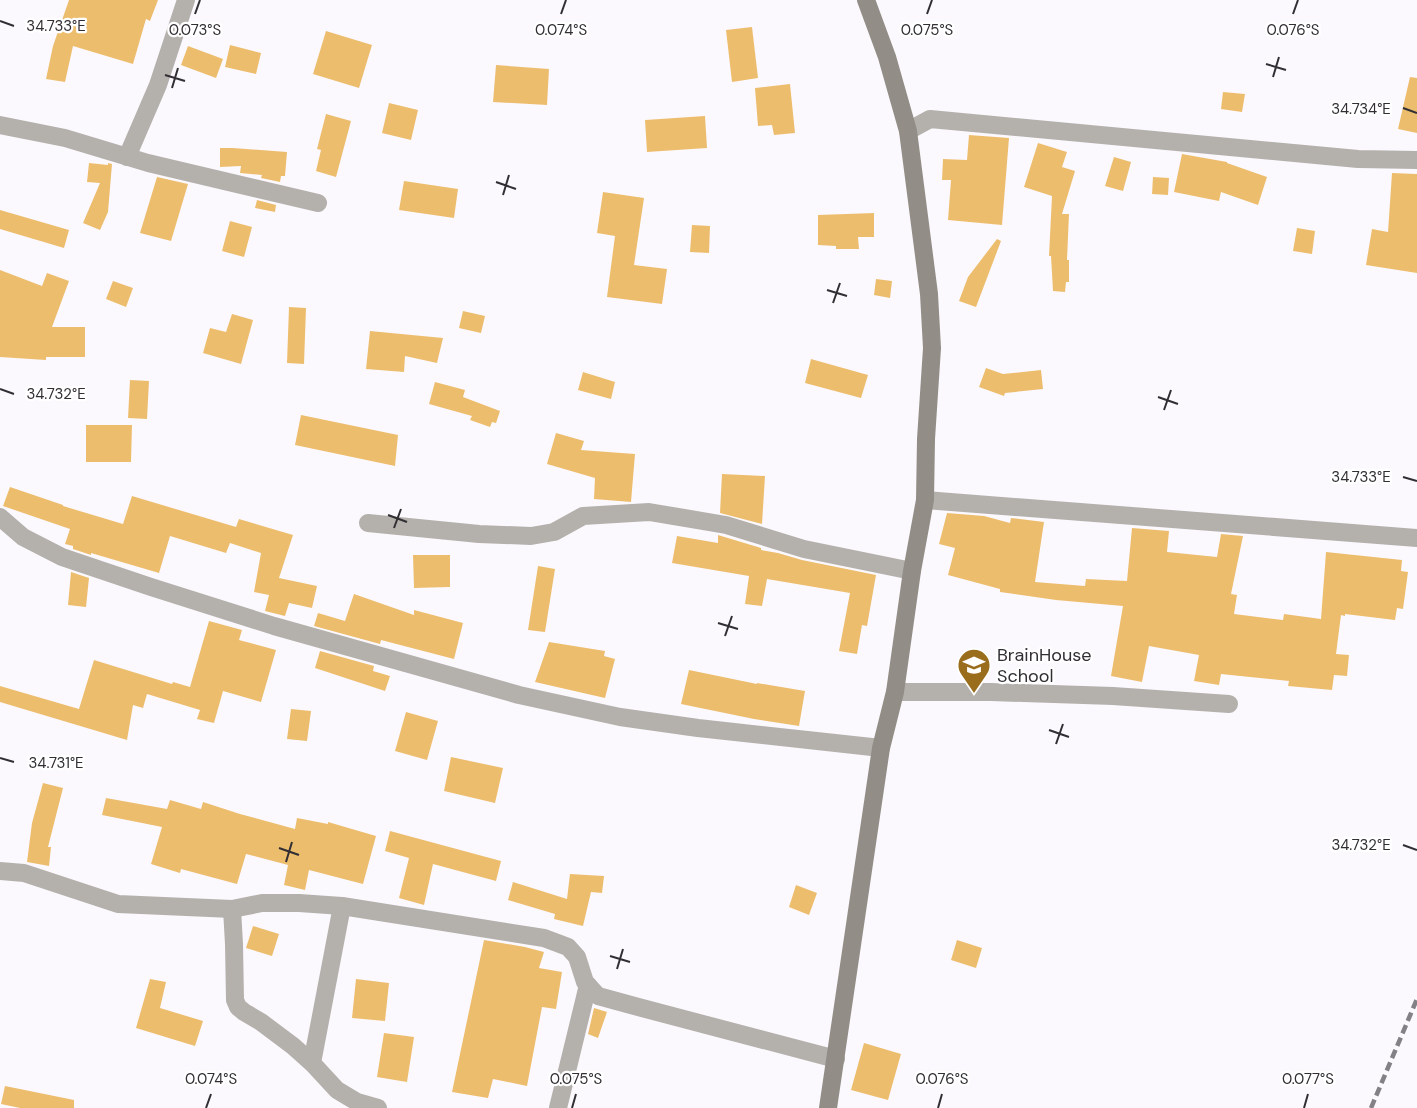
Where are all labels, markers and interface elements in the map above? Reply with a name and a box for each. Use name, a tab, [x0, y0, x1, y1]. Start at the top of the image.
text: 34.733°E	[26, 16, 86, 36]
text: 0.073°S	[169, 20, 221, 40]
text: 0.074°S	[535, 20, 587, 40]
text: 0.075°S	[901, 20, 954, 40]
text: 0.076°S	[1267, 20, 1320, 40]
text: 34.734°E	[1331, 99, 1391, 119]
text: 34.732°E	[26, 384, 86, 404]
text: 34.733°E	[1331, 467, 1391, 487]
place label: BrainHouse School	[997, 643, 1091, 688]
school or university icon: BrainHouse School	[956, 647, 992, 694]
text: 34.731°E	[28, 753, 84, 773]
text: 34.732°E	[1331, 835, 1391, 855]
text: 0.074°S	[185, 1069, 237, 1089]
text: 0.075°S	[550, 1069, 603, 1089]
text: 0.076°S	[916, 1069, 969, 1089]
text: 0.077°S	[1282, 1069, 1334, 1089]

